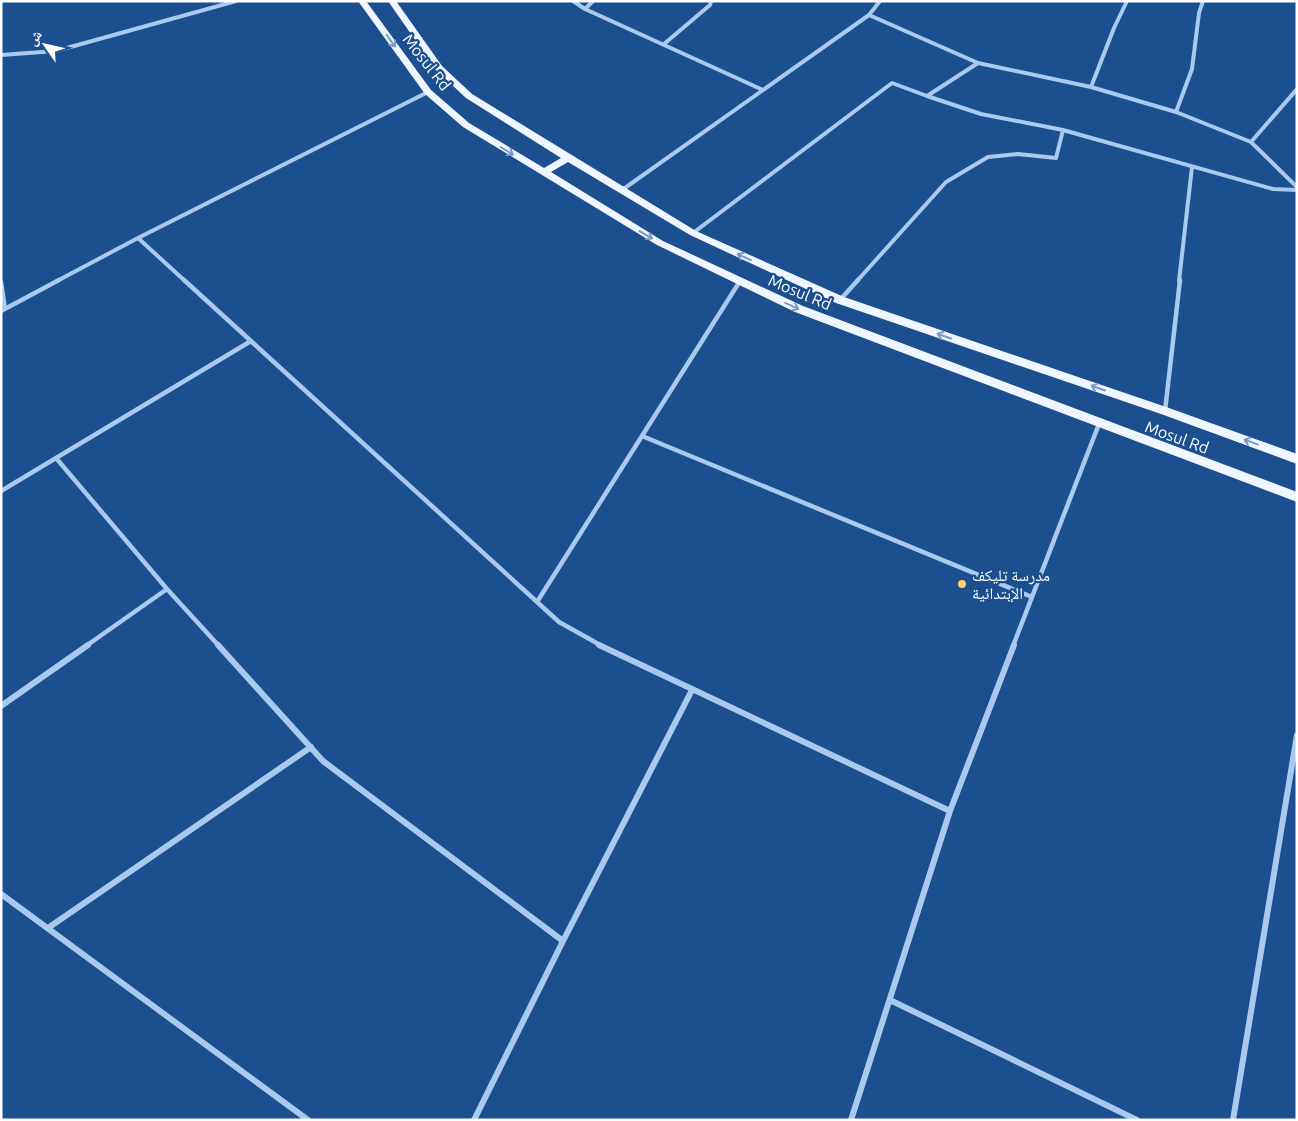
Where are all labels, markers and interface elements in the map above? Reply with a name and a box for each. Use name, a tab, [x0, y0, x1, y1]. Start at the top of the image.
north arrow	[20, 20, 70, 70]
text: ش	[23, 27, 46, 49]
street label: Mosul Rd	[399, 30, 455, 94]
one-way arrow	[386, 34, 396, 48]
one-way arrow	[500, 146, 514, 157]
one-way arrow	[639, 231, 653, 241]
one-way arrow	[737, 251, 752, 261]
street label: Mosul Rd	[766, 271, 834, 313]
one-way arrow	[784, 302, 799, 311]
one-way arrow	[936, 331, 952, 340]
one-way arrow	[1090, 383, 1106, 393]
street label: Mosul Rd	[1143, 417, 1211, 457]
one-way arrow	[1244, 437, 1259, 446]
place label: مدرسة تليكف الإبتدائية	[972, 566, 1050, 603]
marker: مدرسة تليكف الإبتدائية	[956, 578, 968, 590]

